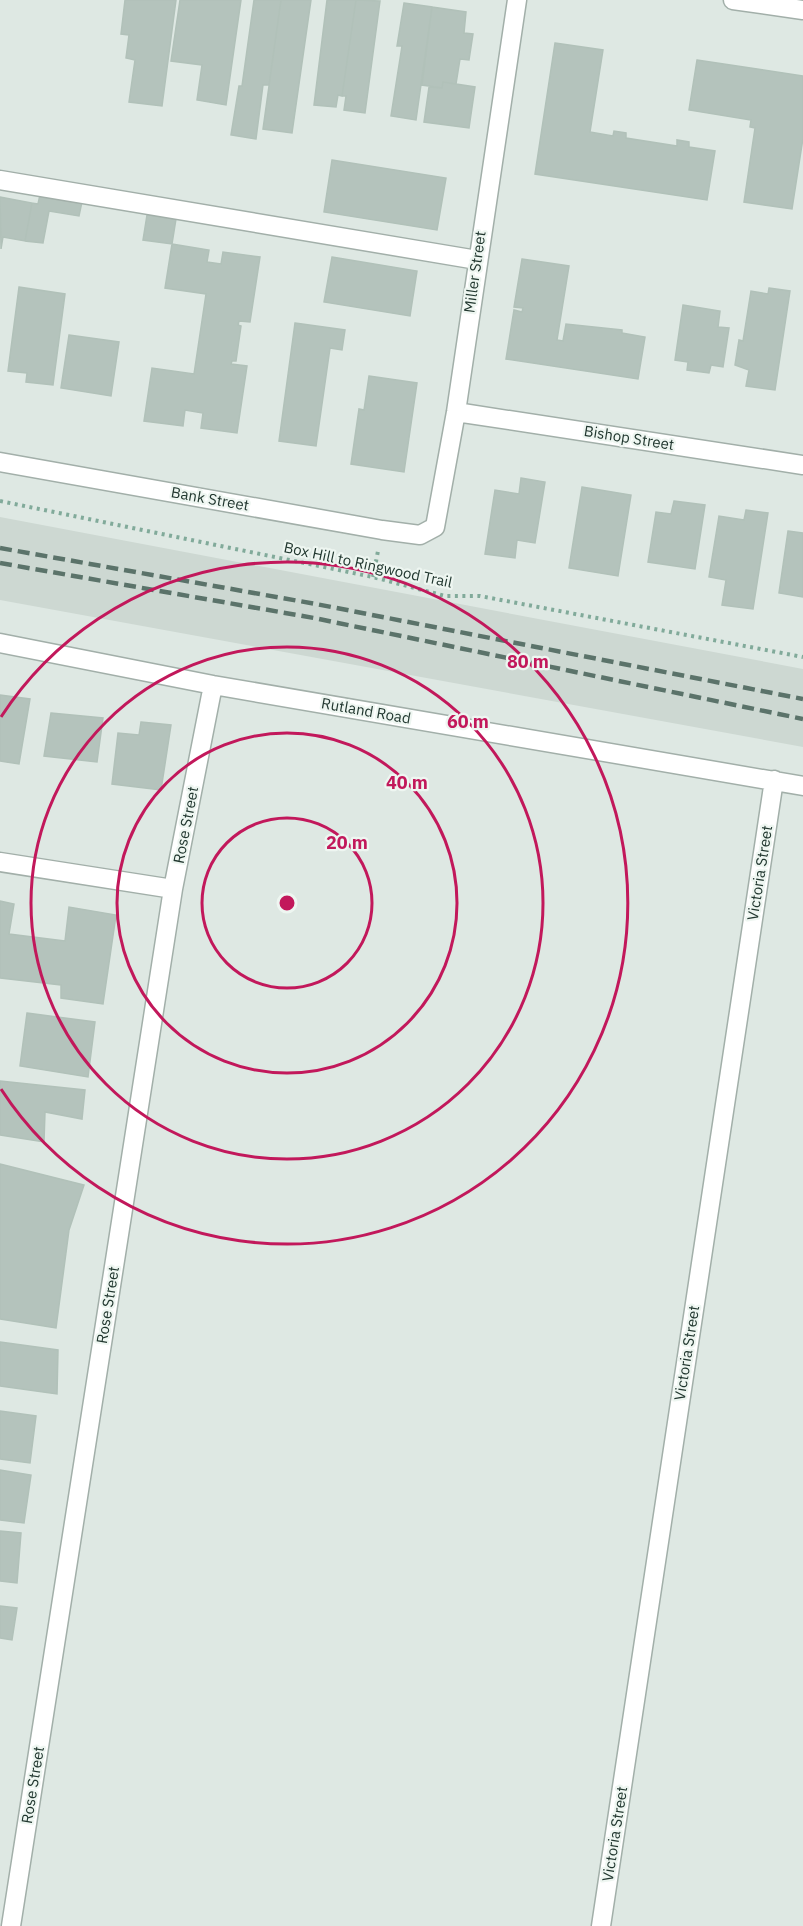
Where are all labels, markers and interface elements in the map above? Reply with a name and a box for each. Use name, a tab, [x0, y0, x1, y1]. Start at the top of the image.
street label: Miller Street	[459, 230, 490, 314]
street label: Bishop Street	[583, 421, 676, 454]
street label: Bank Street	[170, 482, 251, 515]
street label: Box Hill to Ringwood Trail	[282, 537, 454, 592]
text: 80 m	[507, 650, 549, 673]
street label: Rutland Road	[320, 693, 412, 728]
text: 60 m	[447, 710, 489, 733]
text: 40 m	[386, 771, 428, 794]
street label: Rose Street	[169, 785, 202, 865]
street label: Victoria Street	[743, 824, 776, 922]
text: 20 m	[326, 831, 368, 854]
centre of rings	[277, 893, 297, 913]
street label: Rose Street	[92, 1265, 123, 1345]
street label: Victoria Street	[670, 1304, 703, 1402]
street label: Rose Street	[17, 1745, 48, 1825]
street label: Victoria Street	[598, 1785, 631, 1883]

